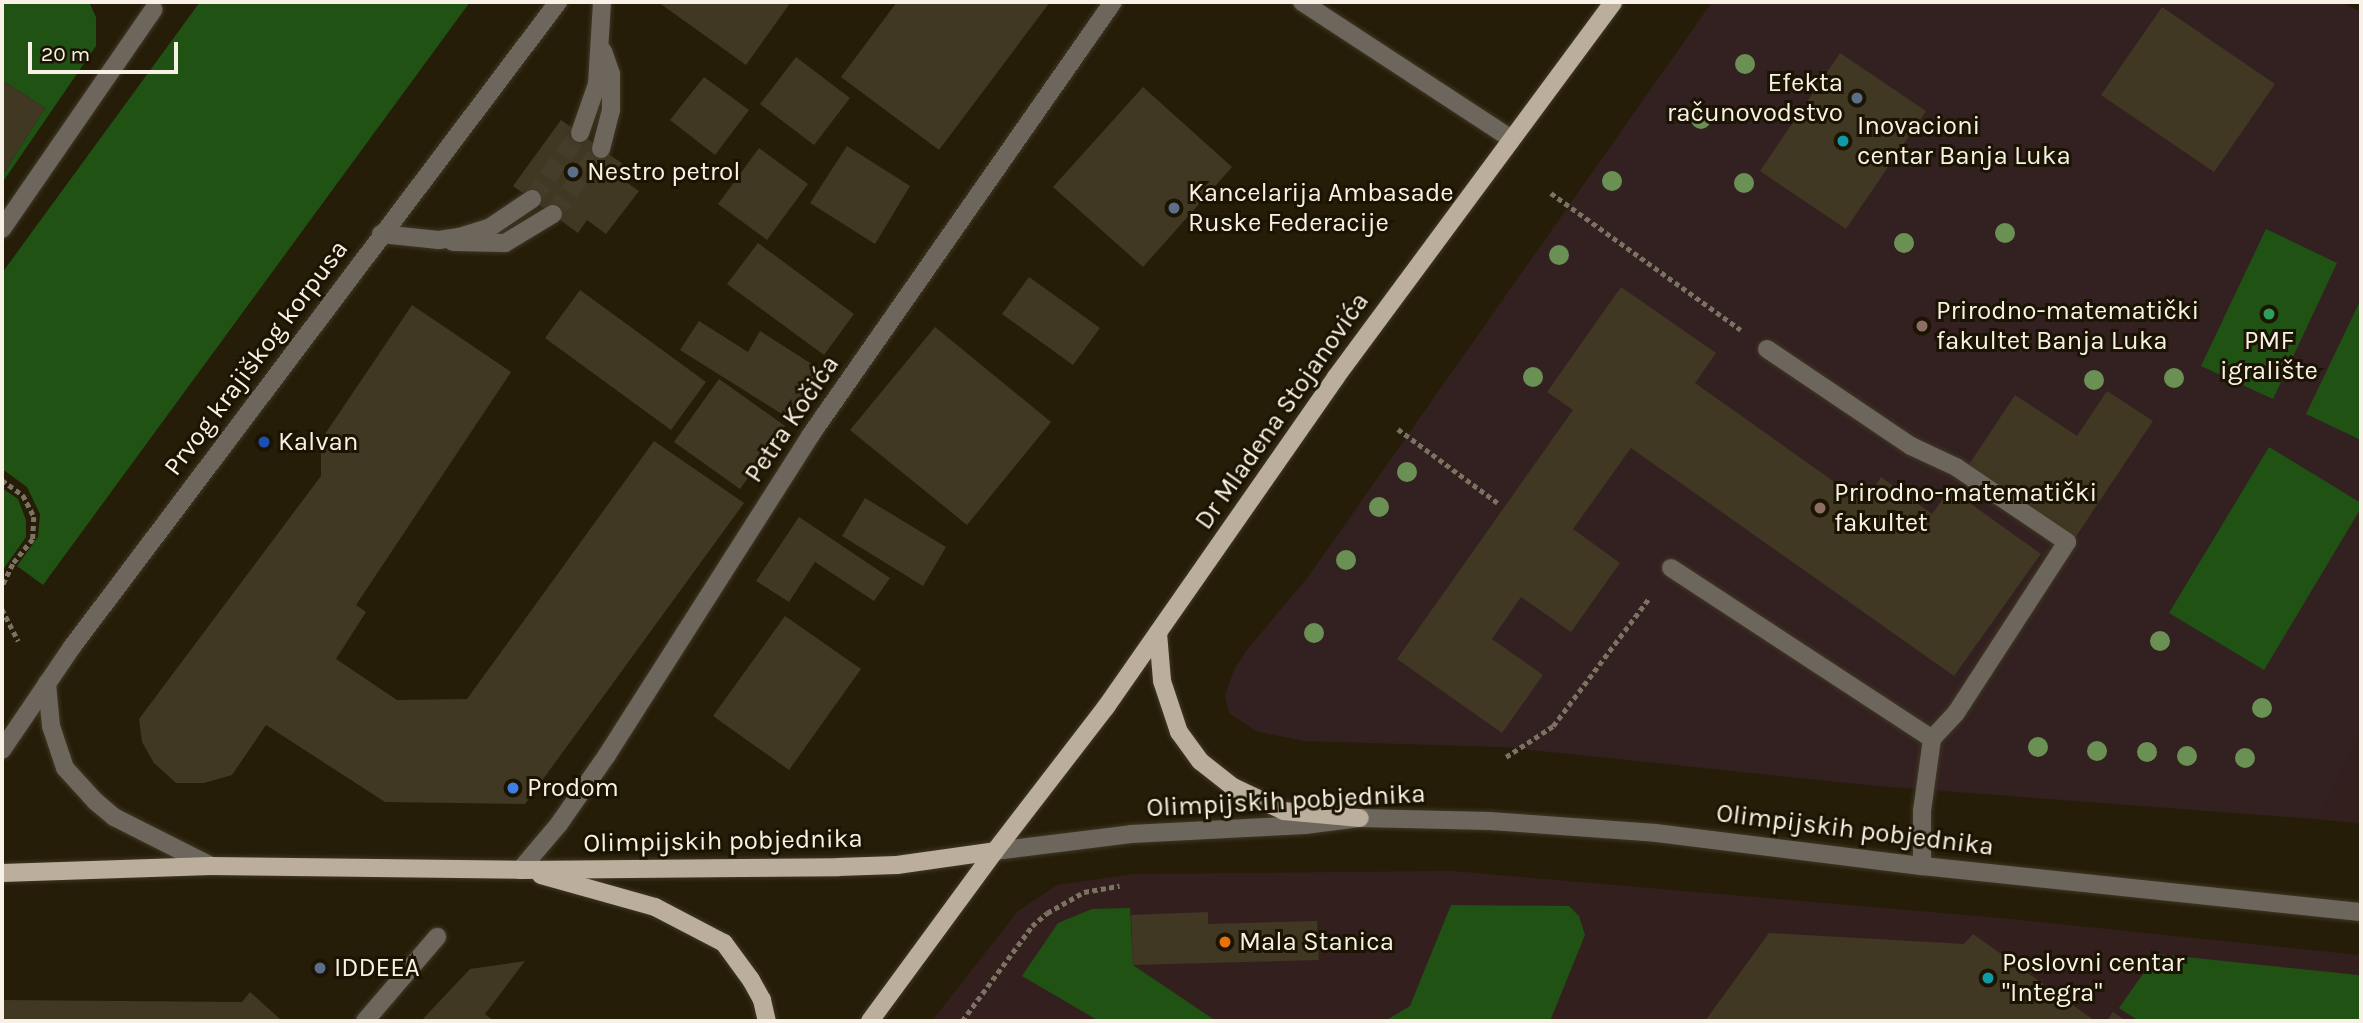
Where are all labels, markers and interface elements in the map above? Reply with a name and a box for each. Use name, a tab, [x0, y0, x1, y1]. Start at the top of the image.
scale bar	[32, 28, 182, 72]
text: 20 m	[41, 42, 90, 66]
place label: Efekta računovodstvo	[1667, 67, 1843, 128]
marker: Efekta računovodstvo	[1849, 90, 1865, 106]
place label: Inovacioni centar Banja Luka	[1857, 110, 2071, 172]
marker: Inovacioni centar Banja Luka	[1835, 133, 1851, 149]
place label: Nestro petrol	[587, 156, 741, 188]
marker: Nestro petrol	[565, 164, 581, 180]
place label: Kancelarija Ambasade Ruske Federacije	[1188, 177, 1454, 238]
marker: Kancelarija Ambasade Ruske Federacije	[1166, 200, 1182, 216]
street label: Prvog krajiškog korpusa	[157, 234, 355, 482]
street label: Dr Mladena Stojanovića	[1188, 287, 1376, 535]
place label: Prirodno-matematički fakultet Banja Luka	[1936, 295, 2199, 356]
marker: PMF igralište	[2261, 306, 2277, 322]
marker: Prirodno-matematički fakultet Banja Luka	[1914, 318, 1930, 334]
place label: PMF igralište	[2220, 325, 2318, 386]
street label: Petra Kočića	[738, 350, 846, 488]
place label: Kalvan	[278, 426, 358, 458]
marker: Kalvan	[256, 434, 272, 450]
place label: Prirodno-matematički fakultet	[1834, 477, 2097, 538]
marker: Prirodno-matematički fakultet	[1812, 500, 1828, 516]
place label: Prodom	[527, 772, 619, 804]
street label: Olimpijskih pobjednika	[1146, 778, 1426, 824]
marker: Prodom	[505, 780, 521, 796]
street label: Olimpijskih pobjednika	[1715, 797, 1995, 863]
street label: Olimpijskih pobjednika	[583, 823, 863, 859]
place label: Mala Stanica	[1239, 926, 1394, 958]
marker: Mala Stanica	[1217, 934, 1233, 950]
place label: Poslovni centar "Integra"	[2002, 947, 2184, 1009]
place label: IDDEEA	[334, 952, 420, 984]
marker: IDDEEA	[312, 960, 328, 976]
marker: Poslovni centar "Integra"	[1980, 970, 1996, 986]

